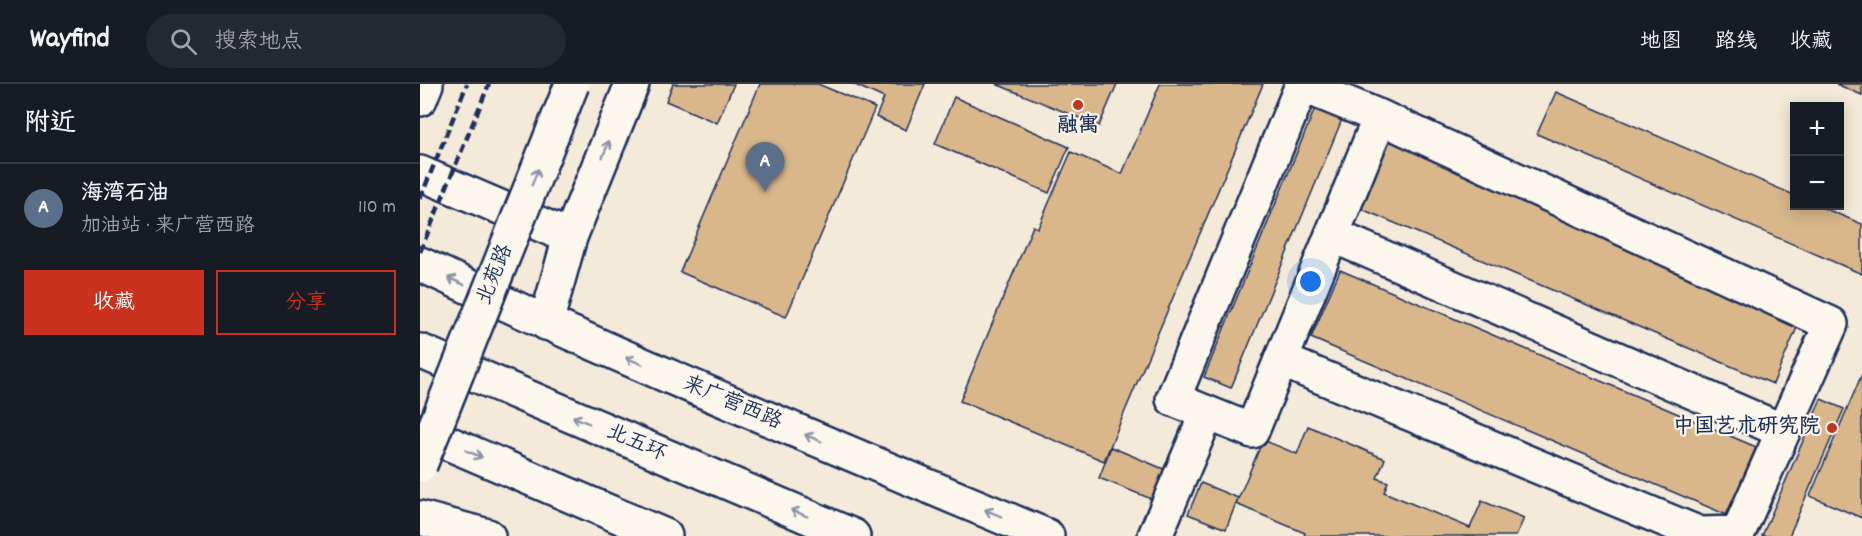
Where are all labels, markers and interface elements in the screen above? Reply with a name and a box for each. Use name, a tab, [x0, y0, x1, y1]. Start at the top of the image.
search box	[146, 14, 566, 68]
text: Wayfind	[30, 21, 110, 61]
icon: search	[167, 25, 200, 58]
text: 搜索地点	[215, 27, 303, 58]
text: 地图	[1640, 28, 1682, 58]
text: 路线	[1715, 28, 1757, 58]
text: 收藏	[1790, 28, 1832, 58]
marker: 融寓	[1071, 98, 1085, 112]
map controls	[1790, 102, 1844, 210]
button: +	[1790, 102, 1844, 156]
text: 附近	[24, 106, 76, 143]
place label: 融寓	[1057, 112, 1099, 142]
one-way arrow	[601, 140, 612, 159]
pin: A	[746, 142, 784, 192]
button: −	[1790, 156, 1844, 210]
one-way arrow	[530, 168, 541, 187]
text: 海湾石油	[81, 179, 169, 210]
text: A	[38, 194, 49, 222]
text: 110 m	[358, 194, 396, 222]
text: 加油站 · 来广营西路	[81, 213, 255, 241]
street label: 北苑路	[470, 240, 522, 310]
your location	[1296, 267, 1325, 296]
button: 收藏	[24, 270, 204, 335]
button: 分享	[216, 270, 396, 335]
one-way arrow	[448, 274, 466, 286]
one-way arrow	[625, 355, 643, 366]
street label: 来广营西路	[678, 370, 786, 438]
place label: 中国艺术研究院	[1673, 413, 1820, 443]
one-way arrow	[572, 414, 591, 425]
street label: 北五环	[601, 418, 671, 470]
marker: 中国艺术研究院	[1825, 421, 1839, 435]
one-way arrow	[804, 432, 822, 443]
one-way arrow	[464, 449, 482, 460]
one-way arrow	[790, 507, 808, 518]
one-way arrow	[984, 507, 1002, 518]

